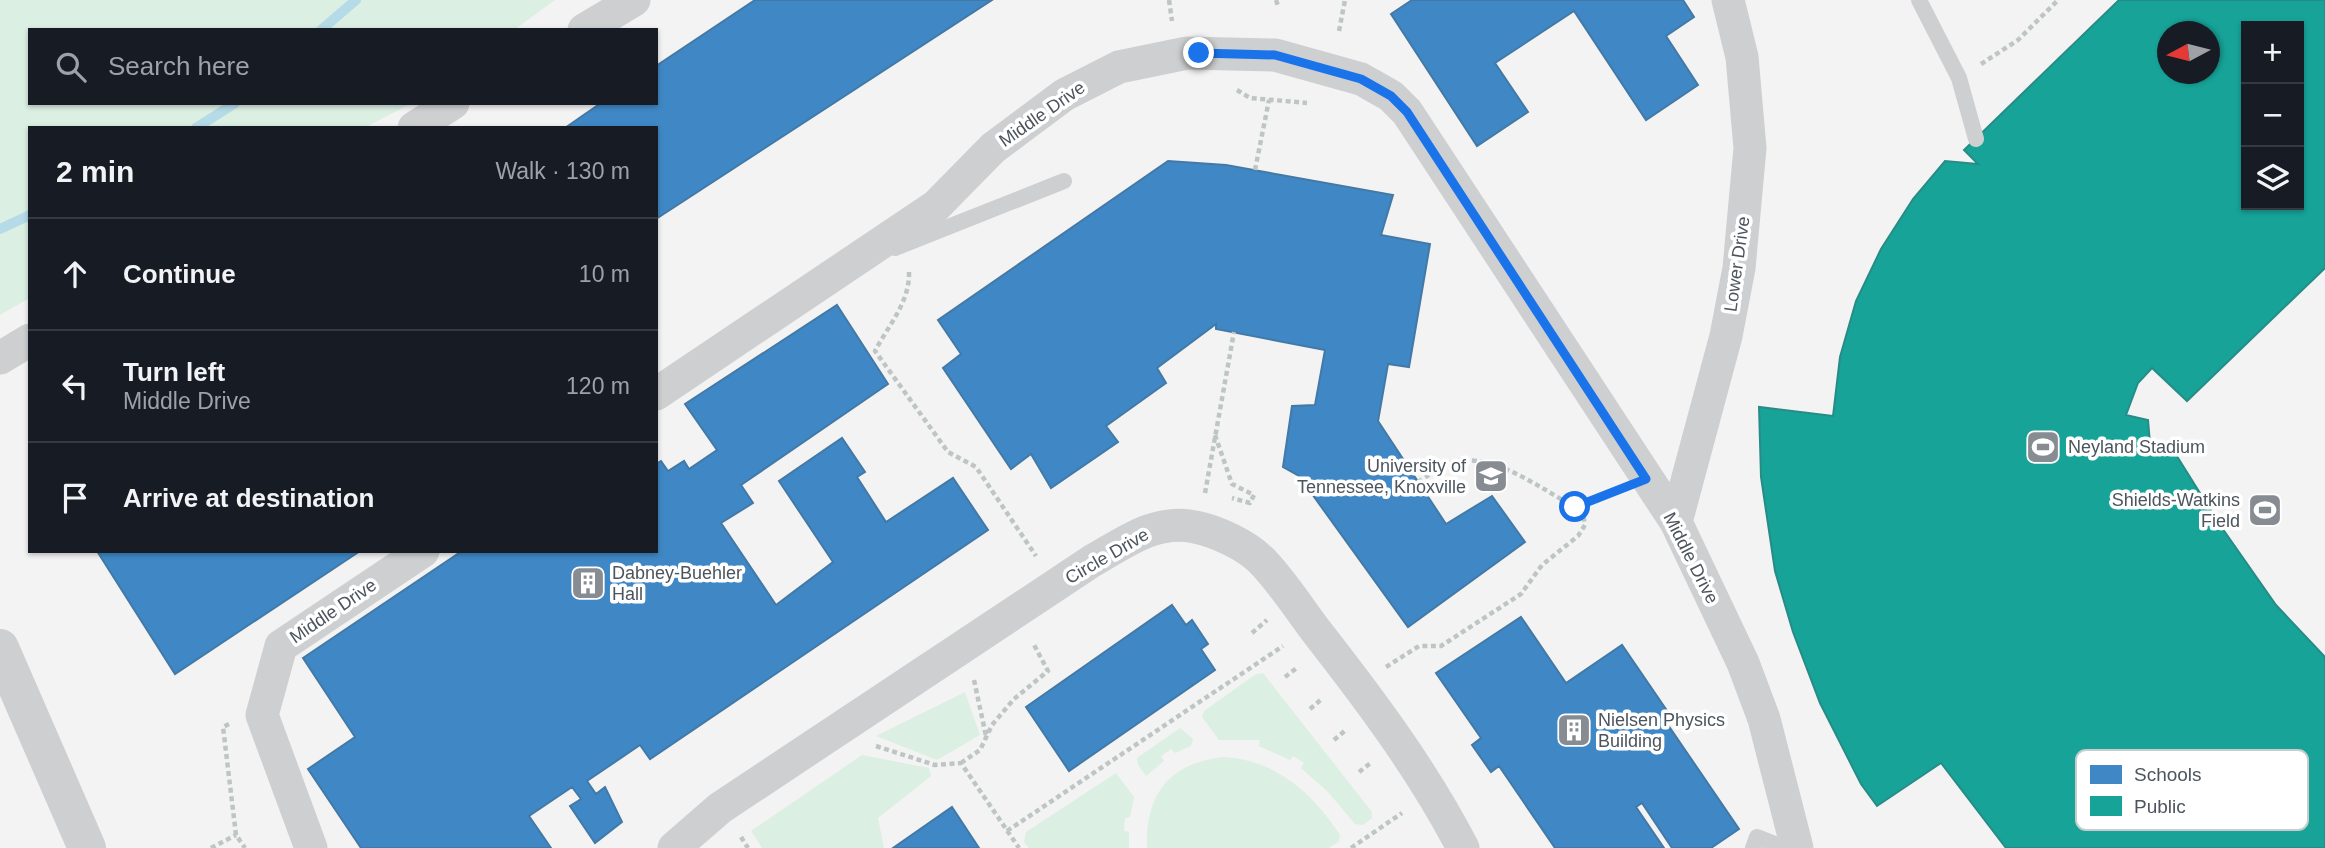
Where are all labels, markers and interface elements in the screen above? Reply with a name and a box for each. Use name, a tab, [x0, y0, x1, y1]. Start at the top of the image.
north arrow	[2157, 21, 2220, 84]
map controls	[2241, 21, 2304, 210]
button: +	[2241, 21, 2304, 84]
search box	[28, 28, 658, 105]
route end	[1183, 37, 1214, 68]
icon: search	[52, 48, 90, 86]
text: Search here	[108, 51, 250, 81]
street label: Middle Drive	[995, 77, 1089, 151]
button: −	[2241, 84, 2304, 147]
button: layers	[2241, 147, 2304, 210]
text: 2 min	[56, 155, 134, 188]
text: Walk · 130 m	[495, 158, 630, 184]
street label: Lower Drive	[1720, 215, 1754, 313]
icon: ahead	[56, 255, 94, 293]
text: Continue	[123, 259, 236, 289]
text: 10 m	[579, 261, 630, 287]
text: Turn left	[123, 357, 225, 387]
icon: left	[56, 367, 94, 405]
text: 120 m	[566, 373, 630, 399]
text: Middle Drive	[123, 388, 251, 414]
sports icon: Neyland Stadium	[2024, 428, 2062, 466]
place label: Neyland Stadium	[2068, 437, 2205, 457]
place label: University of Tennessee, Knoxville	[1297, 456, 1467, 497]
school or university icon: University of Tennessee, Knoxville	[1472, 457, 1510, 495]
icon: arrive	[56, 479, 94, 517]
text: Arrive at destination	[123, 483, 374, 513]
place label: Shields-Watkins Field	[2112, 490, 2240, 531]
route start	[1559, 491, 1590, 522]
sports icon: Shields-Watkins Field	[2246, 491, 2284, 529]
street label: Middle Drive	[1659, 509, 1723, 607]
street label: Circle Drive	[1062, 524, 1152, 588]
place label: Dabney-Buehler Hall	[612, 563, 742, 604]
building icon: Dabney-Buehler Hall	[569, 564, 607, 602]
street label: Middle Drive	[286, 575, 380, 647]
place label: Nielsen Physics Building	[1598, 710, 1725, 751]
building icon: Nielsen Physics Building	[1555, 711, 1593, 749]
legend	[2076, 750, 2308, 830]
text: Schools	[2134, 764, 2202, 785]
text: Public	[2134, 796, 2186, 817]

